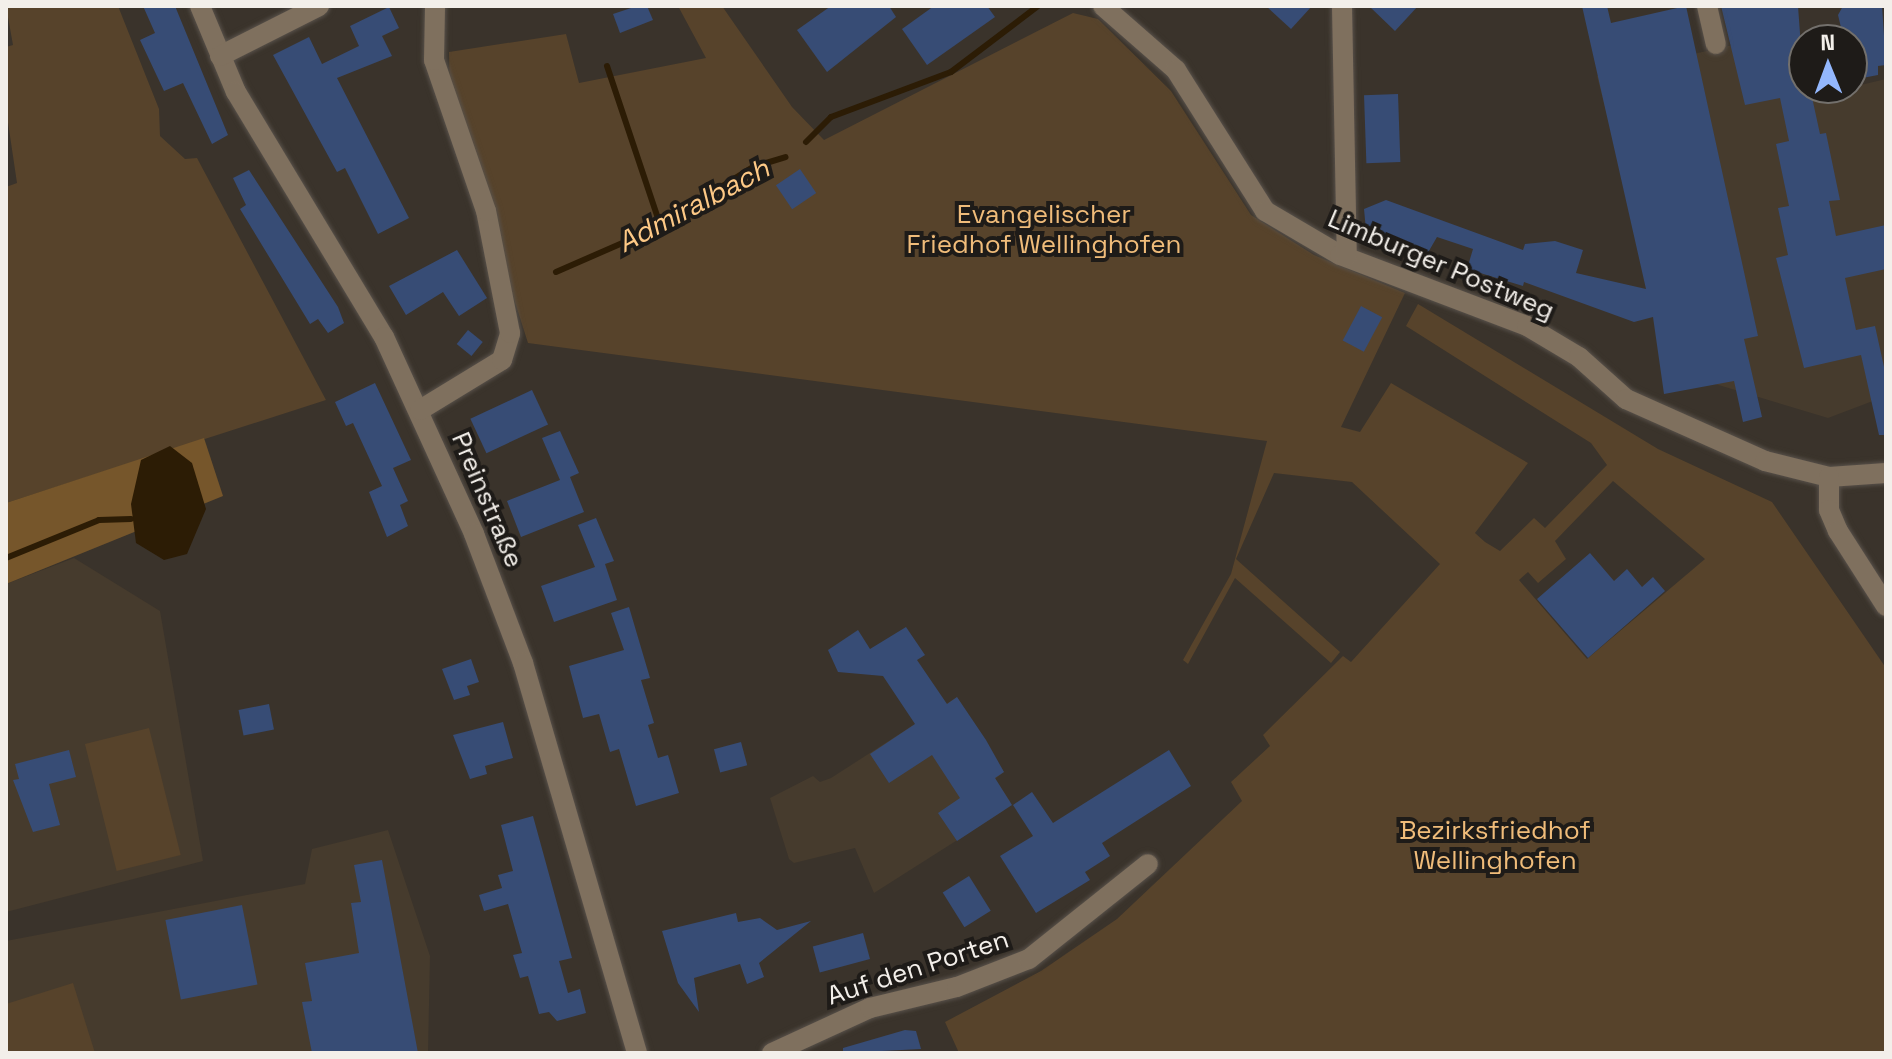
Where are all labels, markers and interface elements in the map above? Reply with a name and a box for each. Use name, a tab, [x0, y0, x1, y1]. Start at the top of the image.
north arrow	[1788, 24, 1868, 104]
text: N	[1820, 28, 1835, 56]
water label: Admiralbach	[611, 151, 775, 259]
park label: Evangelischer Friedhof Wellinghofen	[906, 199, 1182, 260]
street label: Limburger Postweg	[1323, 203, 1559, 327]
street label: Preinstraße	[444, 428, 530, 572]
park label: Bezirksfriedhof Wellinghofen	[1399, 815, 1591, 876]
street label: Auf den Porten	[823, 924, 1013, 1012]

